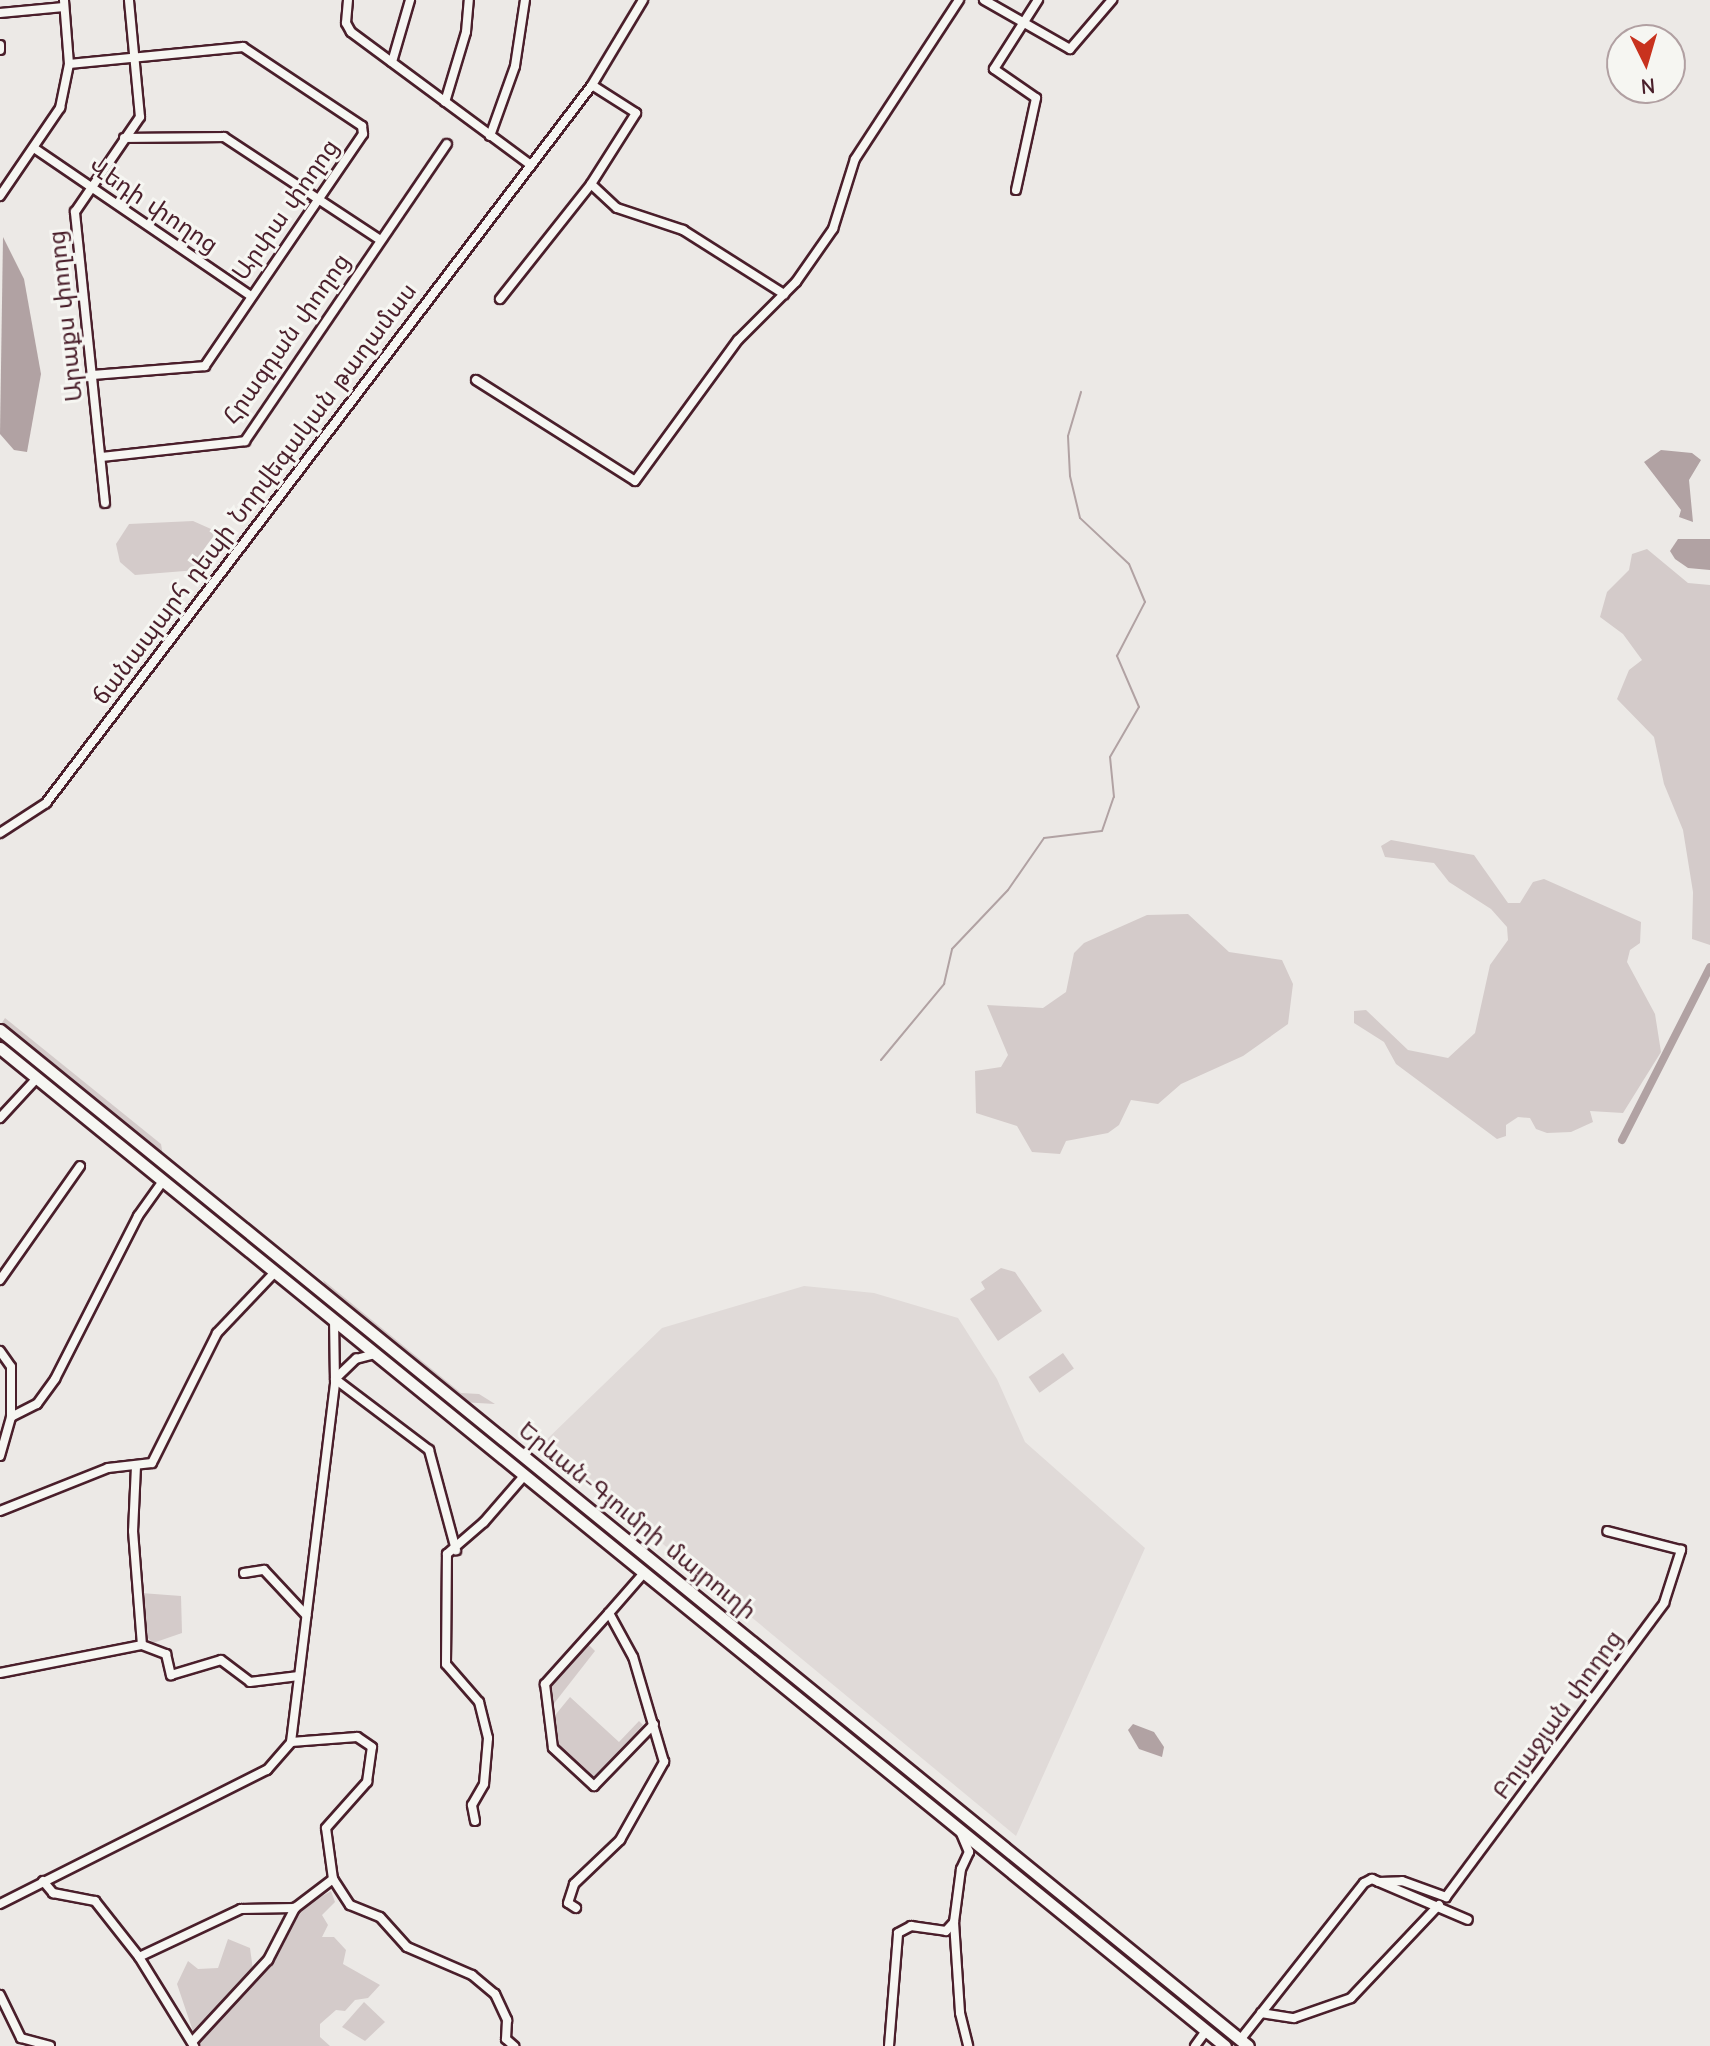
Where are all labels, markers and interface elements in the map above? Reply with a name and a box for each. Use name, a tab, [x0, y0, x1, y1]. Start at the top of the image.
north arrow	[1606, 24, 1686, 104]
text: N	[1640, 72, 1656, 99]
street label: Արփա փողոց	[227, 134, 345, 286]
street label: Վեդի փողոց	[83, 152, 223, 260]
street label: Արաքս փողոց	[43, 229, 89, 403]
street label: Հրազդան փողոց	[217, 248, 357, 430]
street label: ճանապարհ դեպի Նորվեգական թաղամաս	[87, 277, 423, 711]
street label: Երևան-Գյումրի մայրուղի	[512, 1416, 762, 1626]
street label: Բոյաջյան փողոց	[1487, 1625, 1629, 1805]

